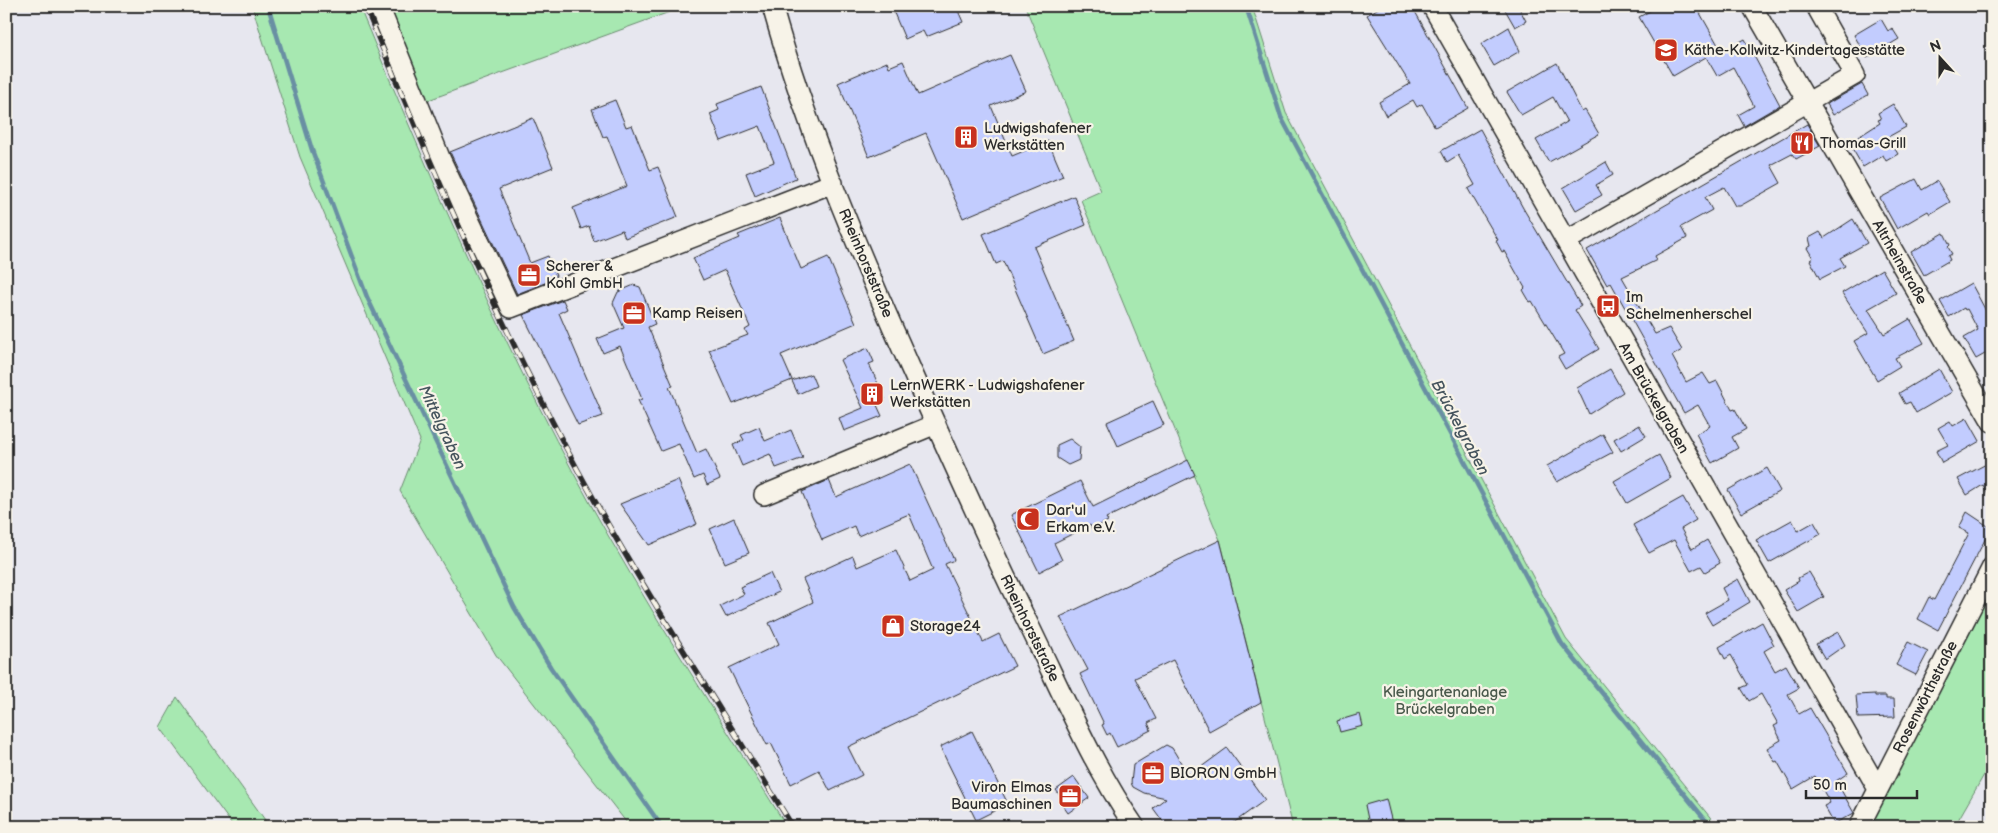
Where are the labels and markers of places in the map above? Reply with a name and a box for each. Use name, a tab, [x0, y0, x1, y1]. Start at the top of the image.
school or university icon: Käthe-Kollwitz-Kindertagesstätte	[1653, 37, 1679, 63]
place label: Käthe-Kollwitz-Kindertagesstätte	[1684, 41, 1905, 60]
place label: Ludwigshafener Werkstätten	[984, 119, 1092, 155]
building icon: Ludwigshafener Werkstätten	[953, 124, 979, 150]
restaurant icon: Thomas-Grill	[1789, 130, 1815, 156]
place label: Thomas-Grill	[1820, 134, 1906, 153]
place label: Scherer & Kohl GmbH	[546, 257, 623, 293]
office icon: Scherer & Kohl GmbH	[516, 262, 542, 288]
place label: Im Schelmenherschel	[1626, 288, 1752, 324]
bus stop icon: Im Schelmenherschel	[1595, 293, 1621, 319]
office icon: Kamp Reisen	[621, 300, 647, 326]
place label: Kamp Reisen	[652, 304, 743, 323]
place label: LernWERK - Ludwigshafener Werkstätten	[890, 376, 1085, 412]
building icon: LernWERK - Ludwigshafener Werkstätten	[859, 381, 885, 407]
place label: Dar'ul Erkam e.V.	[1046, 501, 1115, 537]
mosque icon: Dar'ul Erkam e.V.	[1015, 506, 1041, 532]
shop icon: Storage24	[880, 613, 906, 639]
place label: Storage24	[910, 617, 981, 636]
office icon: BIORON GmbH	[1140, 760, 1166, 786]
place label: BIORON GmbH	[1170, 764, 1277, 783]
place label: Viron Elmas Baumaschinen	[951, 778, 1053, 814]
office icon: Viron Elmas Baumaschinen	[1057, 783, 1083, 809]

